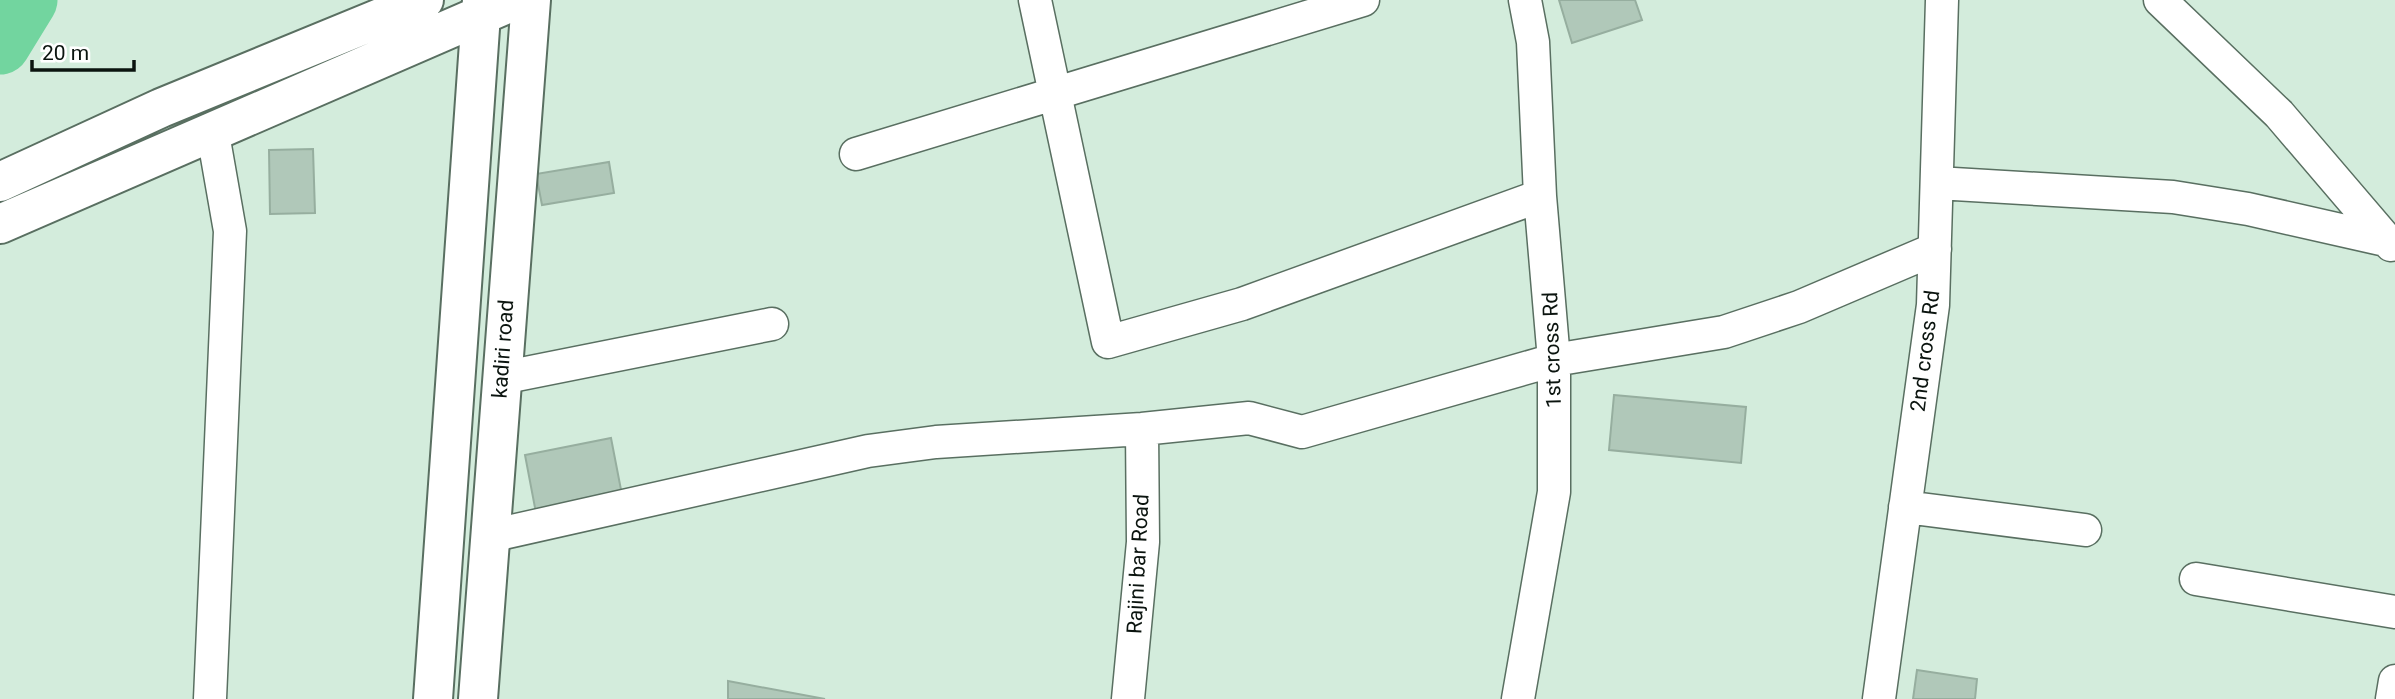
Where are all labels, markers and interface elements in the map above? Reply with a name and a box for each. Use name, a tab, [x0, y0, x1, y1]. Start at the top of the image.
scale bar	[32, 28, 133, 72]
text: 20 m	[42, 41, 89, 65]
street label: 2nd cross Rd	[1906, 289, 1944, 413]
street label: 1st cross Rd	[1538, 291, 1566, 409]
street label: kadiri road	[488, 299, 518, 399]
street label: Rajini bar Road	[1122, 493, 1154, 635]

